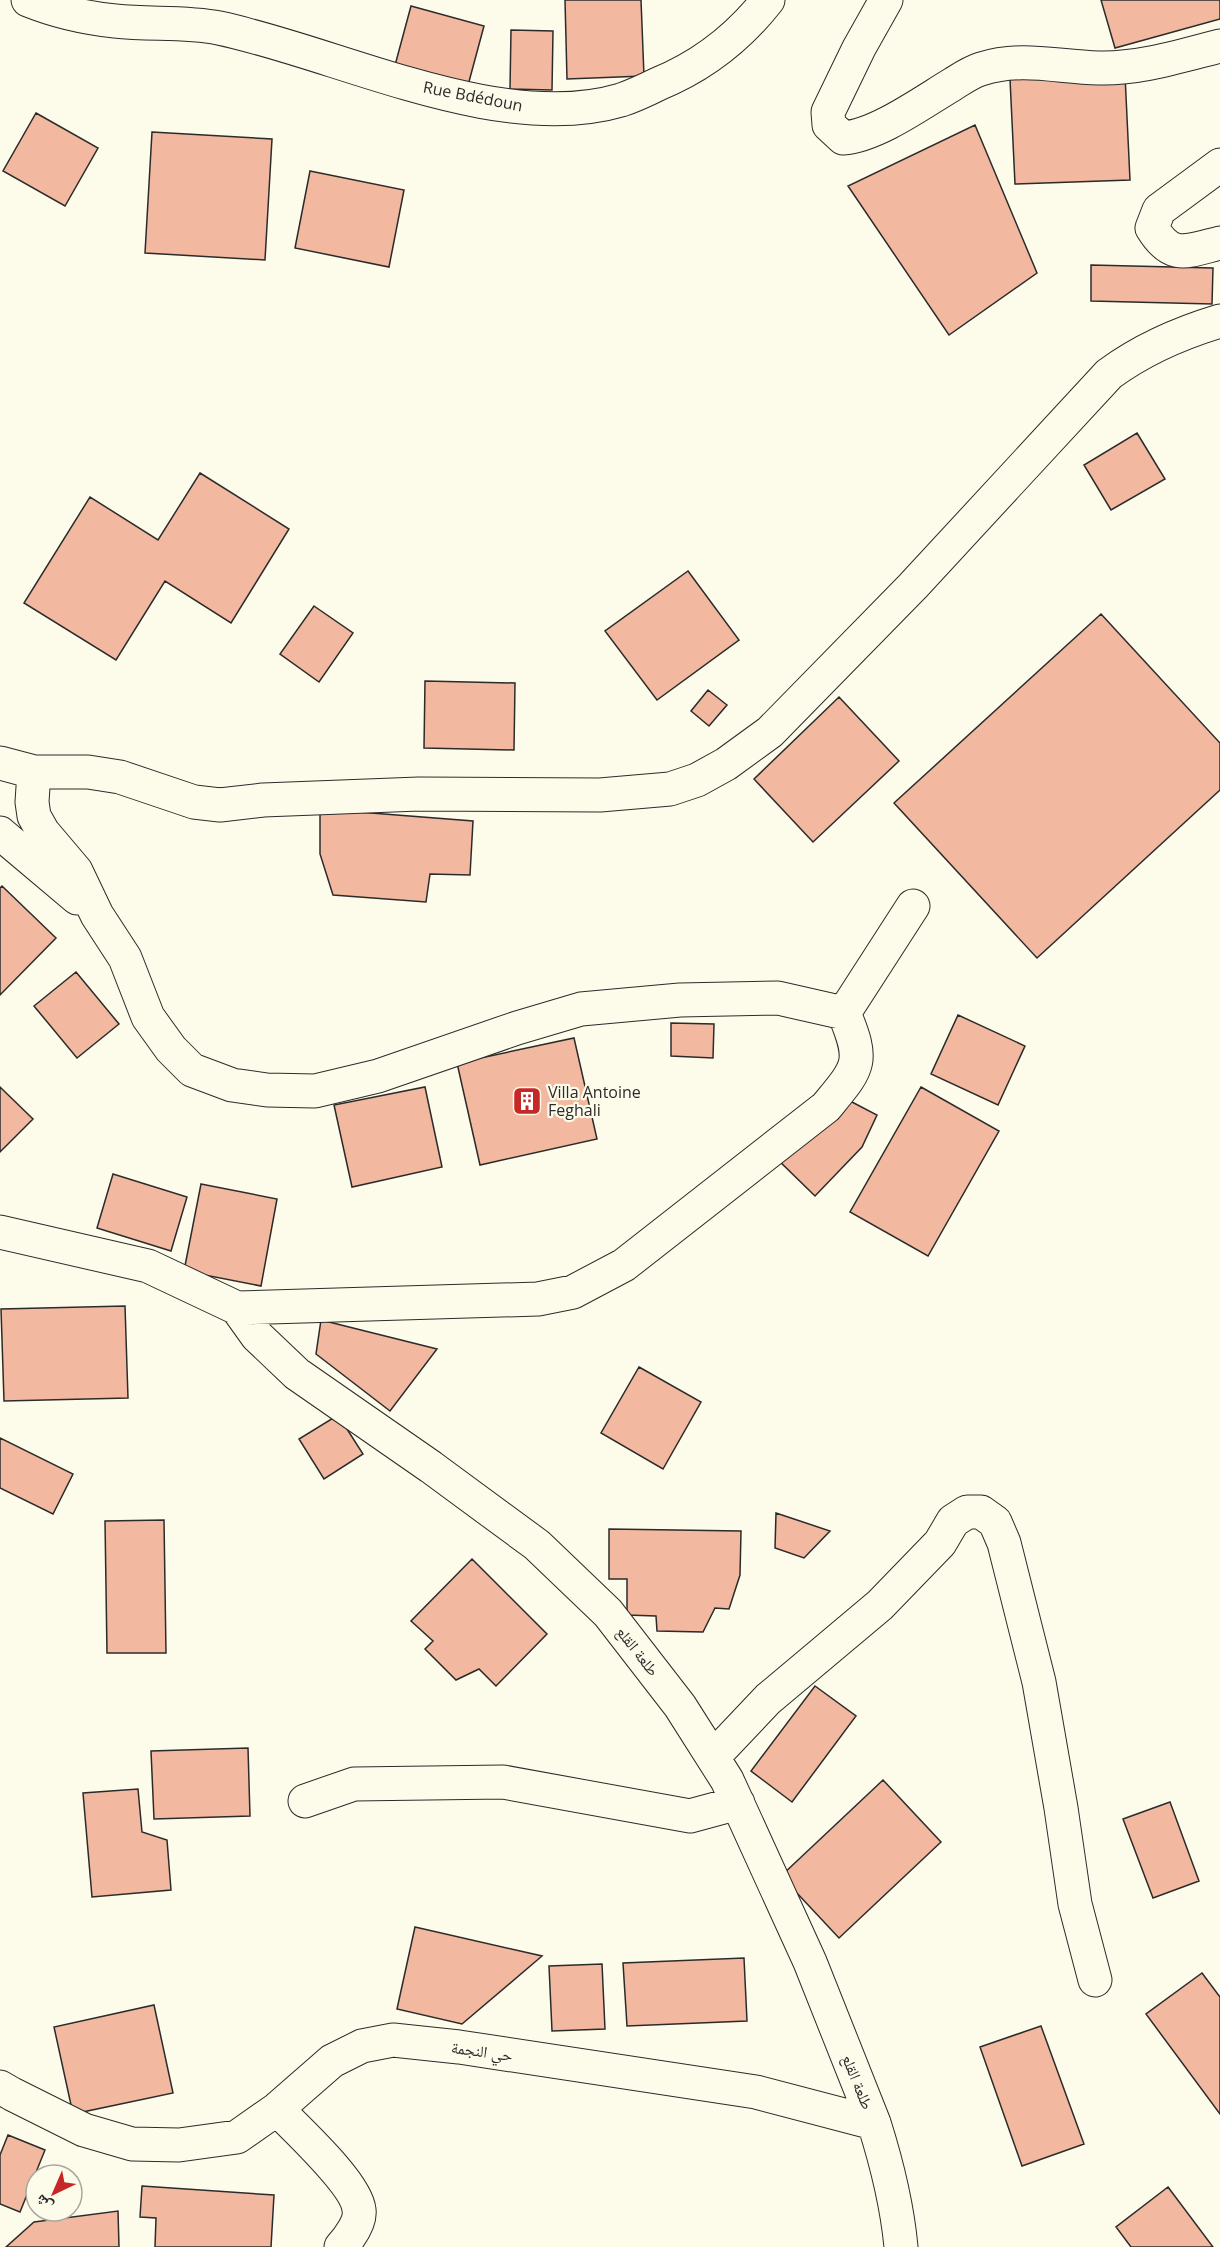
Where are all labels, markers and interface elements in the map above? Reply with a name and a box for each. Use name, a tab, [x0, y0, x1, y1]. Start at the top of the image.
street label: Rue Bdédoun	[421, 76, 525, 116]
place label: Villa Antoine Feghali	[548, 1081, 641, 1121]
building icon: Villa Antoine Feghali	[511, 1085, 543, 1117]
street label: طلعة القلع	[612, 1622, 664, 1680]
street label: حي النجمة	[450, 2036, 514, 2068]
street label: طلعة القلع	[837, 2051, 879, 2113]
north arrow	[24, 2163, 84, 2223]
text: ش	[30, 2190, 57, 2218]

